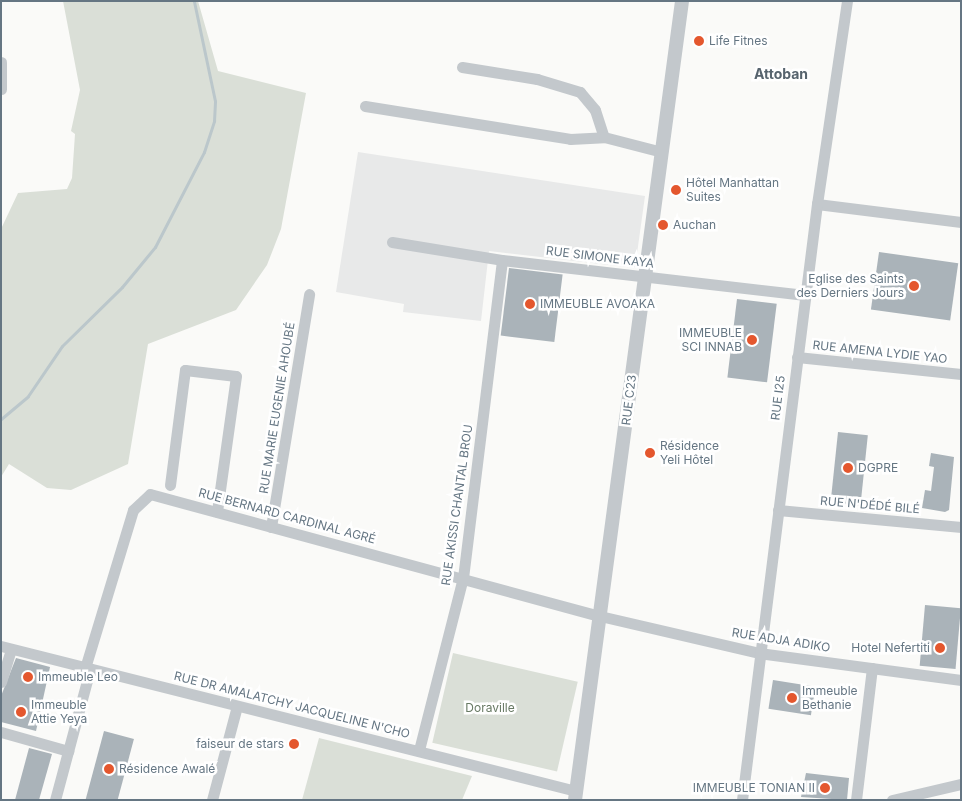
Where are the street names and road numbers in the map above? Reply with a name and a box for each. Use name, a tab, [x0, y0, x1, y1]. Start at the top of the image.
street label: RUE SIMONE KAYA	[545, 243, 655, 271]
street label: RUE MARIE EUGENIE AHOUBÉ	[256, 321, 298, 495]
street label: RUE AMENA LYDIE YAO	[812, 338, 948, 366]
street label: RUE C23	[619, 374, 639, 426]
street label: RUE I25	[768, 375, 788, 421]
street label: RUE AKISSI CHANTAL BROU	[439, 423, 475, 587]
street label: RUE BERNARD CARDINAL AGRÉ	[197, 485, 377, 547]
street label: RUE N'DÉDÉ BILÉ	[820, 493, 920, 517]
street label: RUE ADJA ADIKO	[731, 625, 831, 655]
street label: RUE DR AMALATCHY JACQUELINE N'CHO	[172, 669, 412, 741]

